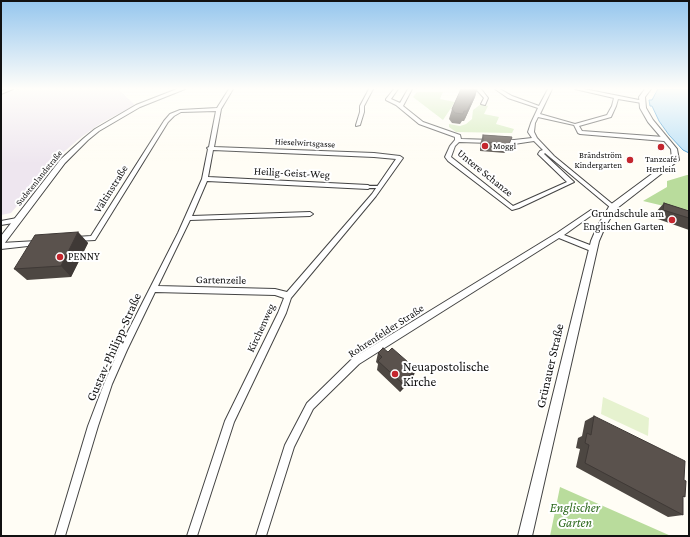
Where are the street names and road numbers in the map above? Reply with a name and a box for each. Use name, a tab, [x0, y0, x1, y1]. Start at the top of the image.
street label: Hieselwirtsgasse	[275, 136, 335, 150]
street label: Untere Schanze	[454, 146, 516, 200]
street label: Sudetenlandstraße	[13, 148, 65, 208]
street label: Vältinstraße	[91, 163, 131, 215]
street label: Heilig-Geist-Weg	[254, 164, 330, 182]
street label: Gartenzeile	[196, 273, 246, 287]
street label: Gustav-Philipp-Straße	[83, 290, 145, 404]
street label: Kirchenweg	[244, 302, 278, 354]
street label: Rohrenfelder Straße	[346, 302, 426, 360]
street label: Grünauer Straße	[533, 322, 567, 410]

